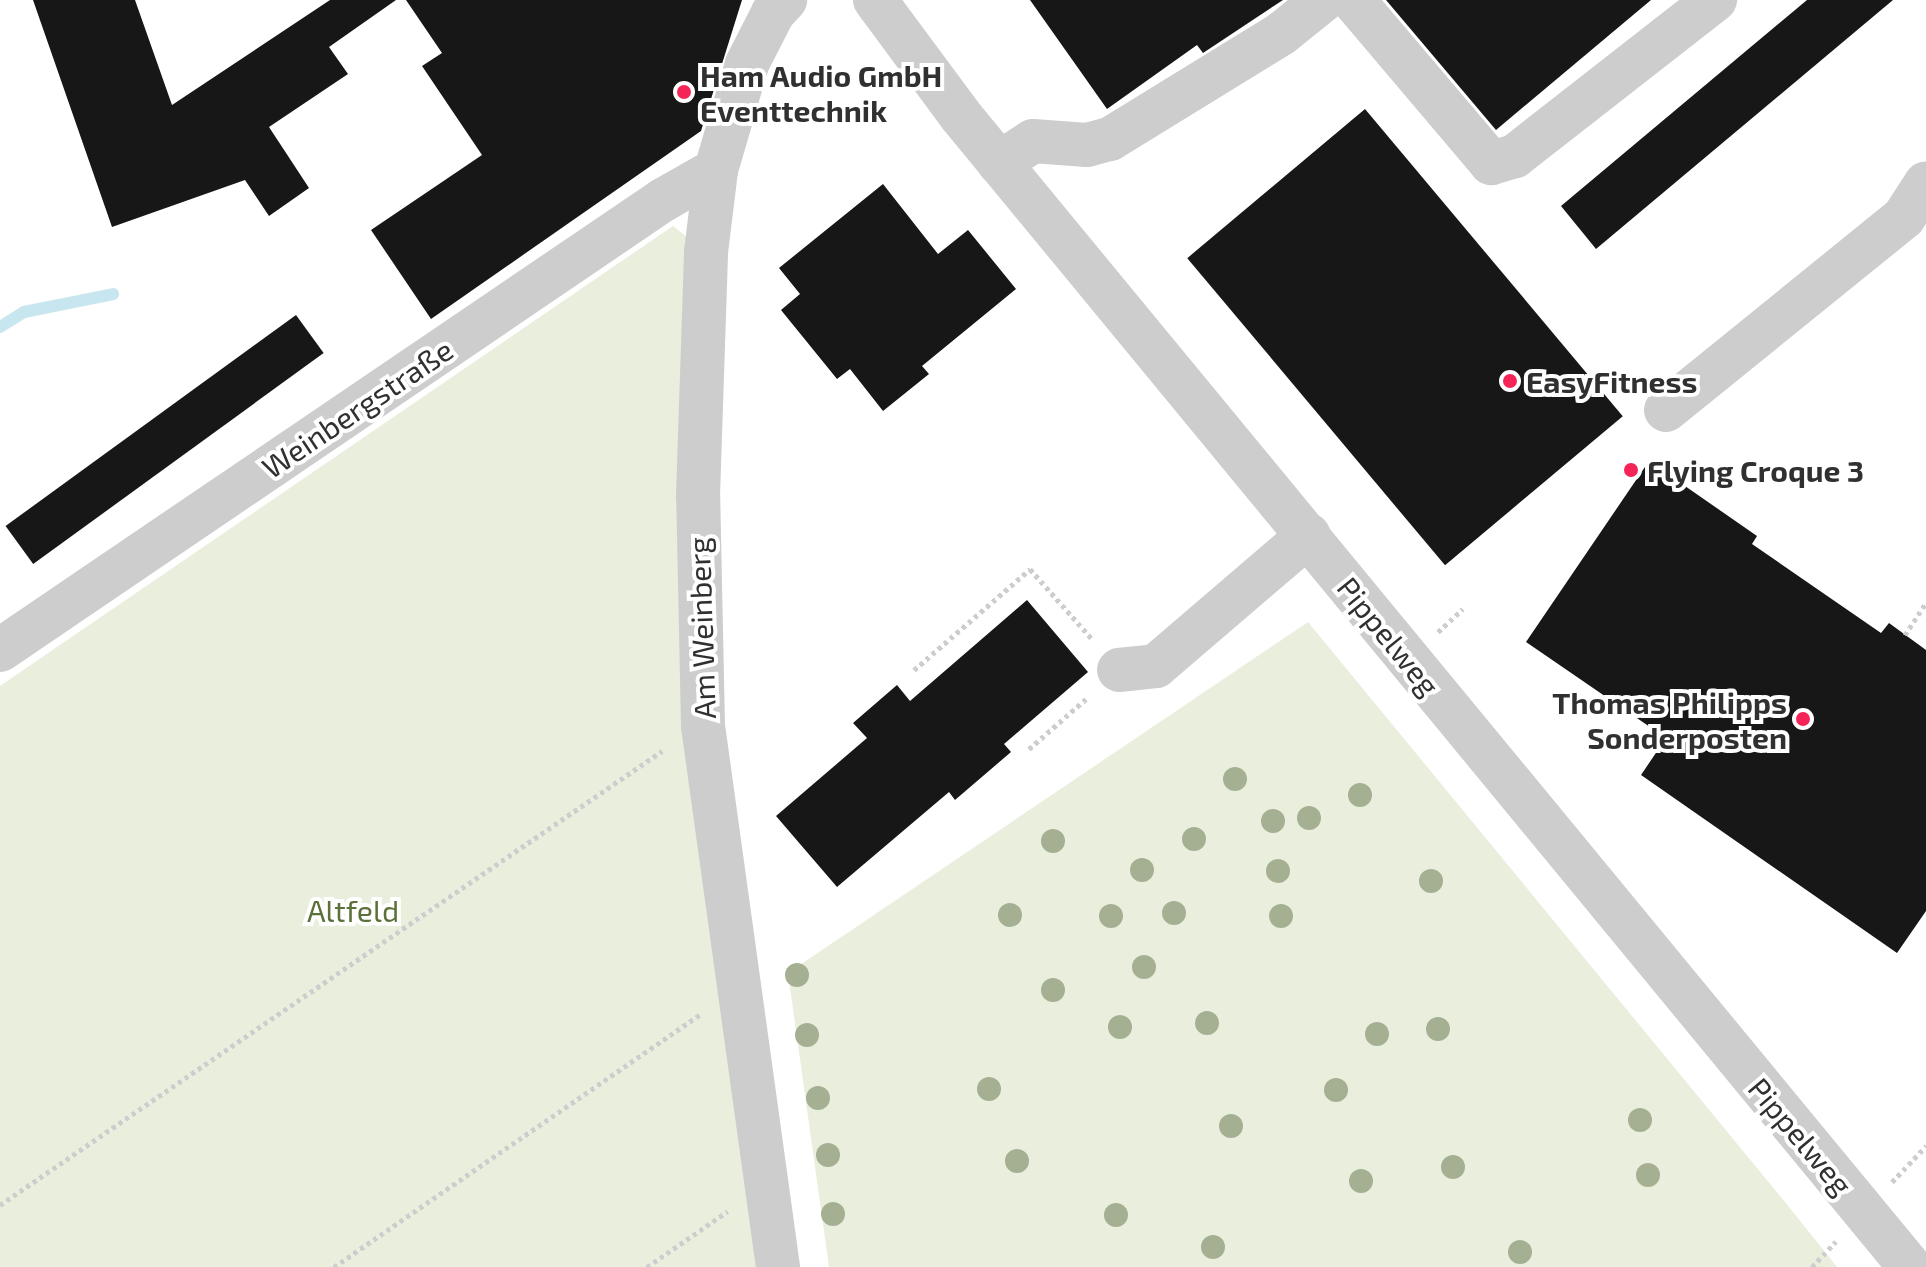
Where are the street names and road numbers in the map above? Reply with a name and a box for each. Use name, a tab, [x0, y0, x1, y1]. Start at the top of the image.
street label: Weinbergstraße	[255, 331, 459, 485]
street label: Am Weinberg	[680, 536, 722, 720]
street label: Pippelweg	[1330, 569, 1448, 703]
street label: Pippelweg	[1742, 1070, 1860, 1202]

